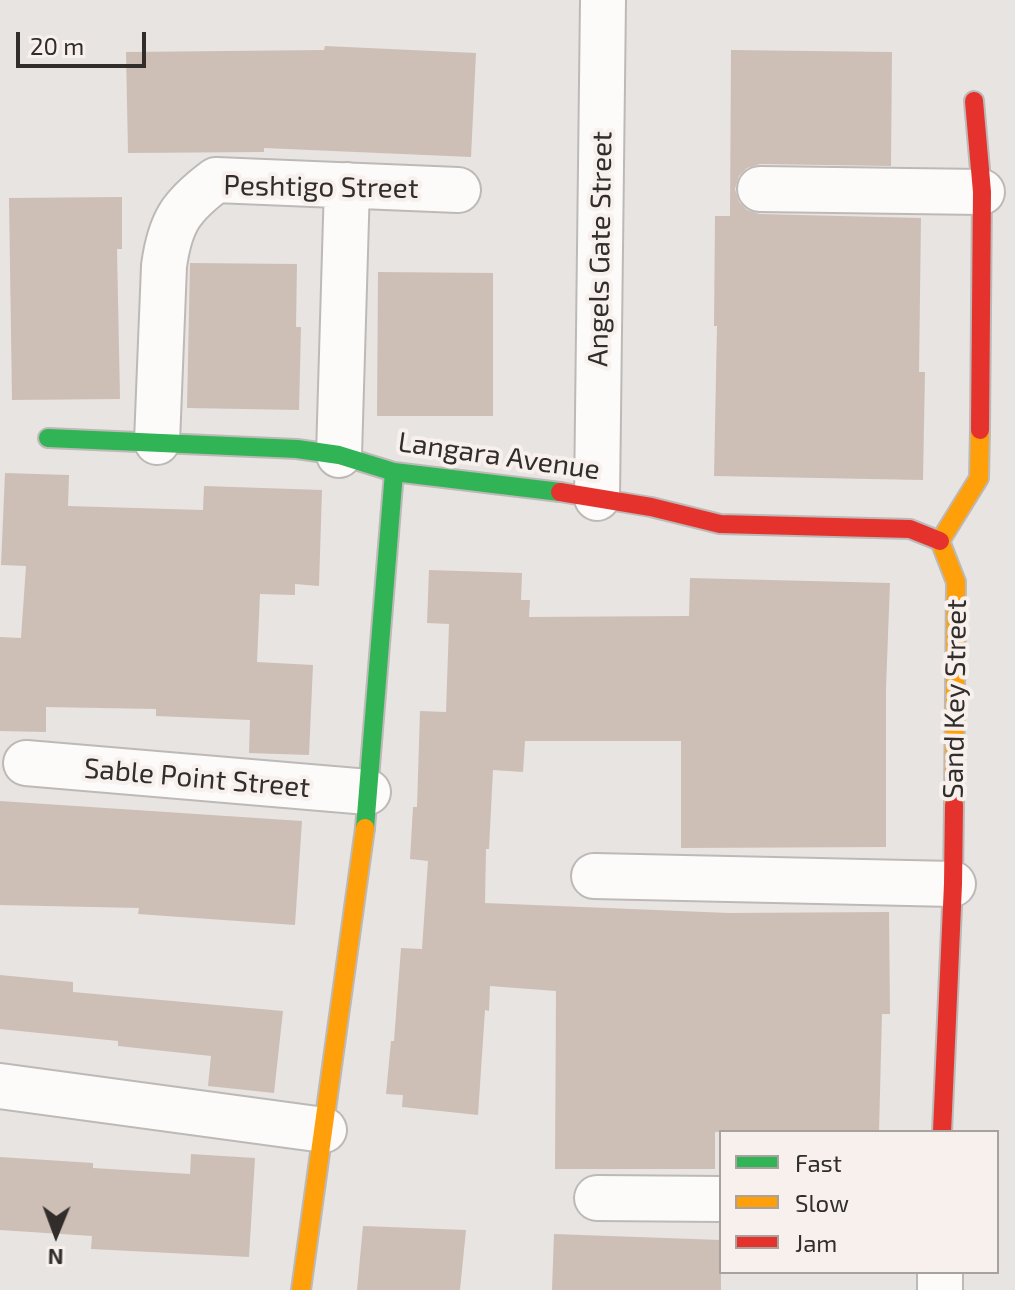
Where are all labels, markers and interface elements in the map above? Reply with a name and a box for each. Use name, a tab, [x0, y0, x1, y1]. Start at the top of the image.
scale bar	[20, 16, 150, 66]
text: 20 m	[30, 31, 84, 60]
street label: Angels Gate Street	[581, 131, 619, 367]
street label: Peshtigo Street	[223, 169, 419, 205]
street label: Langara Avenue	[396, 425, 602, 487]
street label: Sand Key Street	[936, 599, 974, 799]
street label: Sable Point Street	[83, 751, 311, 805]
legend	[719, 1130, 999, 1274]
text: Fast	[795, 1148, 842, 1177]
text: Slow	[795, 1188, 849, 1217]
north arrow	[16, 1194, 96, 1274]
text: Jam	[795, 1228, 837, 1257]
text: N	[47, 1245, 64, 1271]

